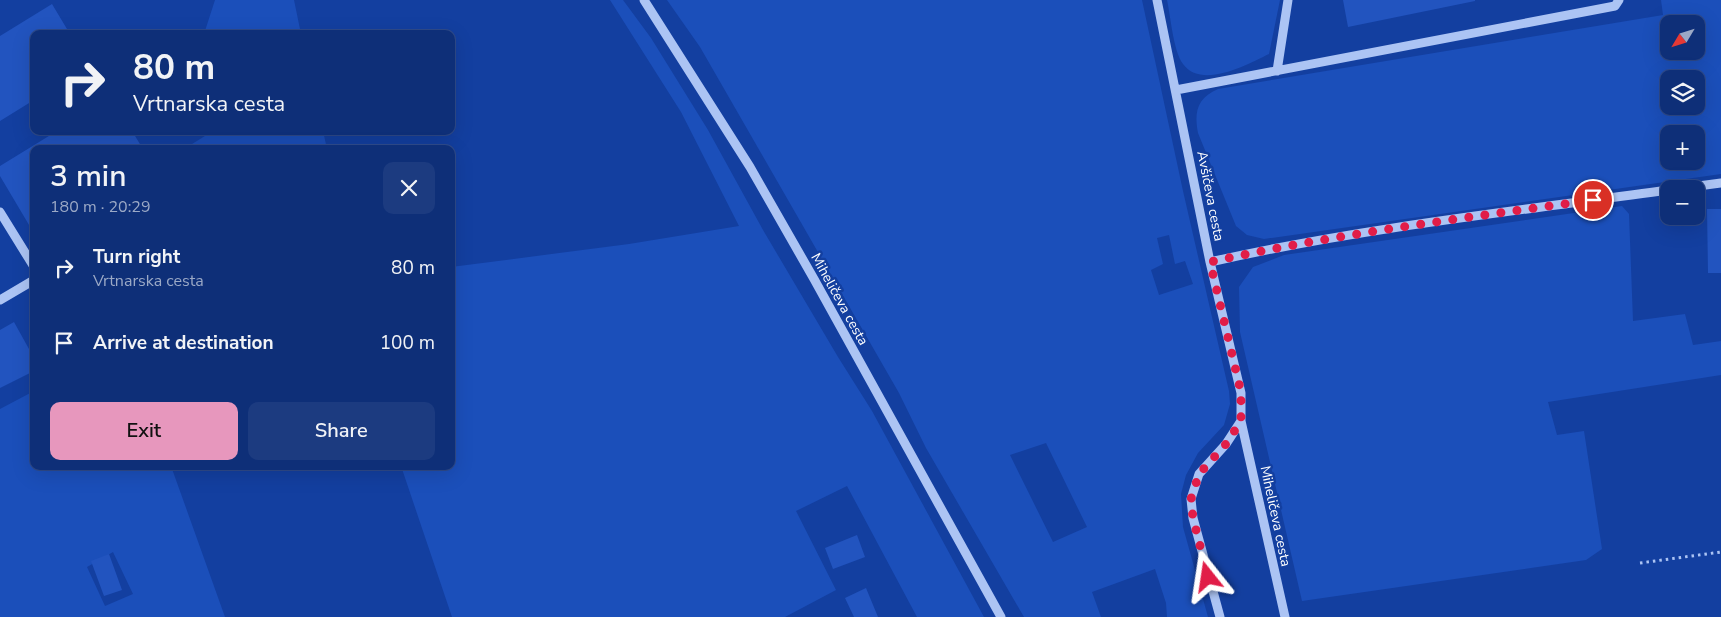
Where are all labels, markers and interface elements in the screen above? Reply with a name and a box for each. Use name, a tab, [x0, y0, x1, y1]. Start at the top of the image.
north arrow	[1660, 15, 1705, 60]
map controls	[1660, 15, 1705, 225]
text: 80 m	[133, 44, 215, 91]
icon: right	[50, 50, 115, 115]
button: layers	[1660, 70, 1705, 115]
text: Vrtnarska cesta	[133, 89, 285, 119]
button: +	[1660, 125, 1705, 170]
street label: Avšičeva cesta	[1192, 149, 1229, 243]
text: 3 min	[50, 156, 126, 197]
button: close	[383, 162, 435, 214]
pin	[1572, 179, 1614, 221]
button: −	[1660, 180, 1705, 225]
icon: arrive	[1579, 186, 1607, 214]
text: 180 m · 20:29	[50, 196, 151, 218]
text: Turn right	[93, 244, 180, 270]
street label: Miheličeva cesta	[806, 250, 873, 349]
icon: right	[50, 254, 78, 282]
text: 80 m	[391, 255, 435, 281]
text: Vrtnarska cesta	[93, 270, 204, 292]
icon: arrive	[50, 329, 78, 357]
text: Arrive at destination	[93, 330, 274, 356]
text: 100 m	[380, 330, 435, 356]
button: Exit	[50, 402, 238, 460]
button: Share	[248, 402, 435, 460]
street label: Miheličeva cesta	[1256, 464, 1295, 568]
position arrow	[1181, 550, 1233, 602]

